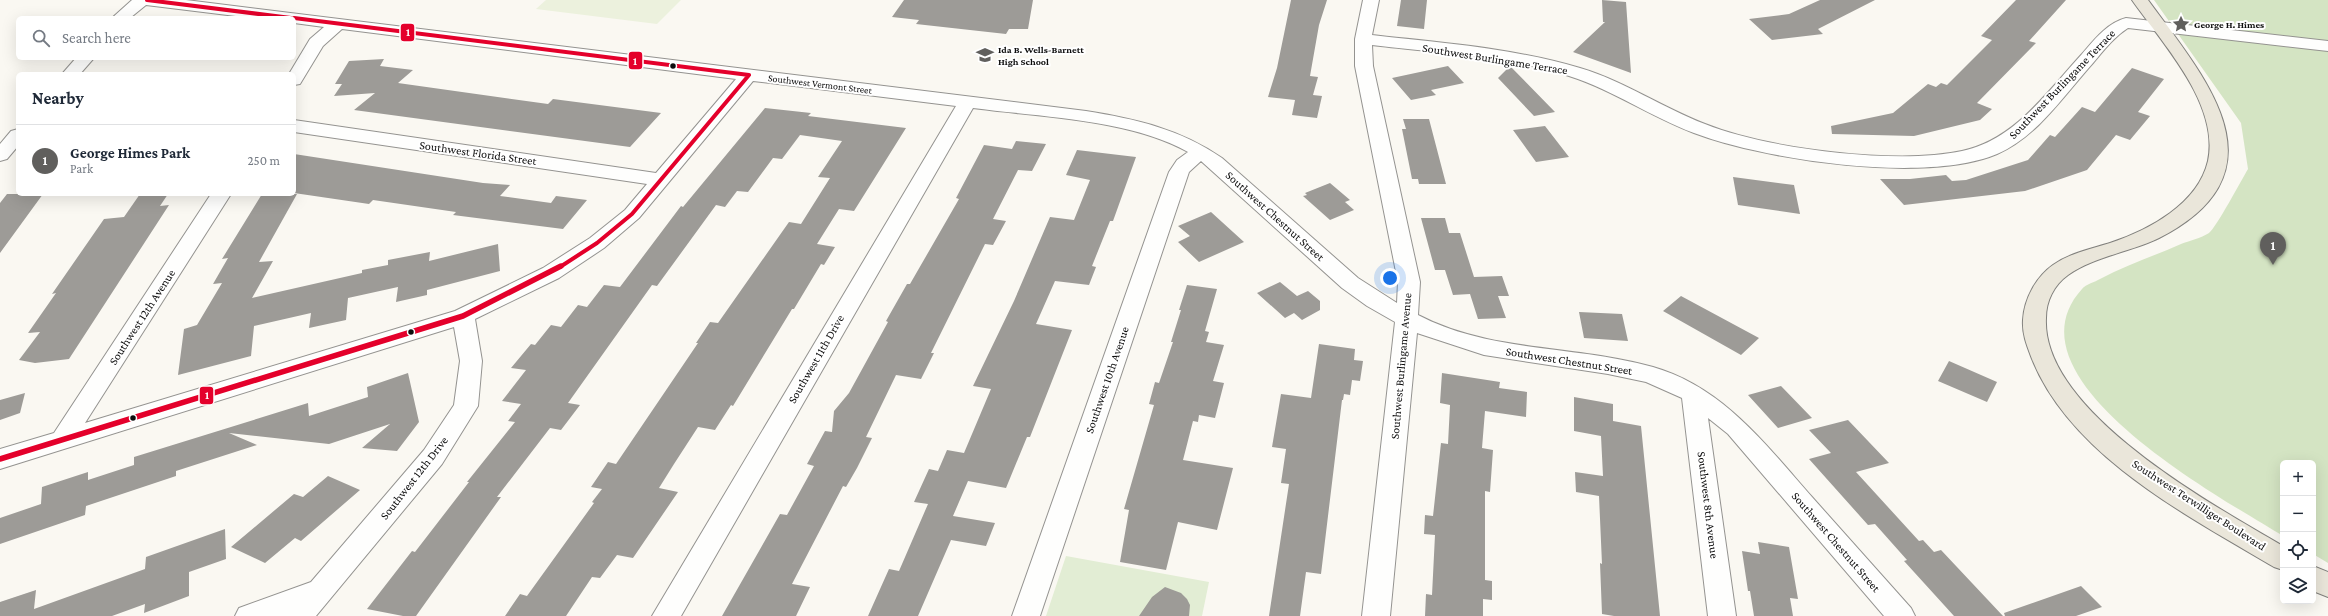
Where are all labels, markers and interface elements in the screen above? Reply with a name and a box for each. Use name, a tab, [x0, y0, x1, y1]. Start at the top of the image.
place icon: George H. Himes	[2171, 14, 2191, 34]
search box	[16, 16, 296, 60]
place label: George H. Himes	[2194, 19, 2264, 30]
line badge: 1	[400, 23, 415, 42]
text: 1	[406, 26, 410, 38]
street label: Southwest Burlingame Terrace	[2006, 26, 2118, 142]
icon: search	[30, 27, 52, 49]
text: Search here	[62, 30, 131, 46]
street label: Southwest Burlingame Terrace	[1421, 41, 1569, 77]
place label: Ida B. Wells-Barnett High School	[998, 44, 1084, 67]
school or university icon: Ida B. Wells-Barnett High School	[975, 45, 995, 65]
line badge: 1	[628, 51, 643, 70]
text: 1	[633, 55, 637, 67]
unlabelled marker	[668, 61, 678, 71]
street label: Southwest Vermont Street	[767, 72, 873, 96]
text: Nearby	[32, 89, 84, 108]
street label: Southwest Florida Street	[419, 138, 538, 168]
text: George Himes Park	[70, 145, 190, 161]
text: 1	[43, 153, 47, 168]
text: 250 m	[247, 153, 280, 168]
text: Park	[70, 161, 93, 176]
street label: Southwest Chestnut Street	[1223, 168, 1328, 265]
pin: 1	[2260, 232, 2286, 265]
street label: Southwest 12th Avenue	[106, 267, 178, 367]
your location	[1380, 268, 1400, 288]
street label: Southwest Burlingame Avenue	[1388, 292, 1414, 440]
street label: Southwest 11th Drive	[785, 312, 847, 406]
street label: Southwest 10th Avenue	[1082, 325, 1132, 435]
unlabelled marker	[406, 327, 416, 337]
street label: Southwest Chestnut Street	[1505, 344, 1634, 378]
line badge: 1	[199, 386, 214, 405]
text: 1	[205, 389, 209, 401]
unlabelled marker	[128, 413, 138, 423]
street label: Southwest 12th Drive	[377, 434, 451, 522]
street label: Southwest 8th Avenue	[1694, 451, 1722, 559]
street label: Southwest Terwilliger Boulevard	[2130, 457, 2269, 554]
map controls	[2280, 460, 2316, 604]
button: +	[2280, 460, 2316, 496]
street label: Southwest Chestnut Street	[1789, 489, 1884, 596]
button: −	[2280, 496, 2316, 532]
button: locate	[2280, 532, 2316, 568]
button: layers	[2280, 568, 2316, 604]

